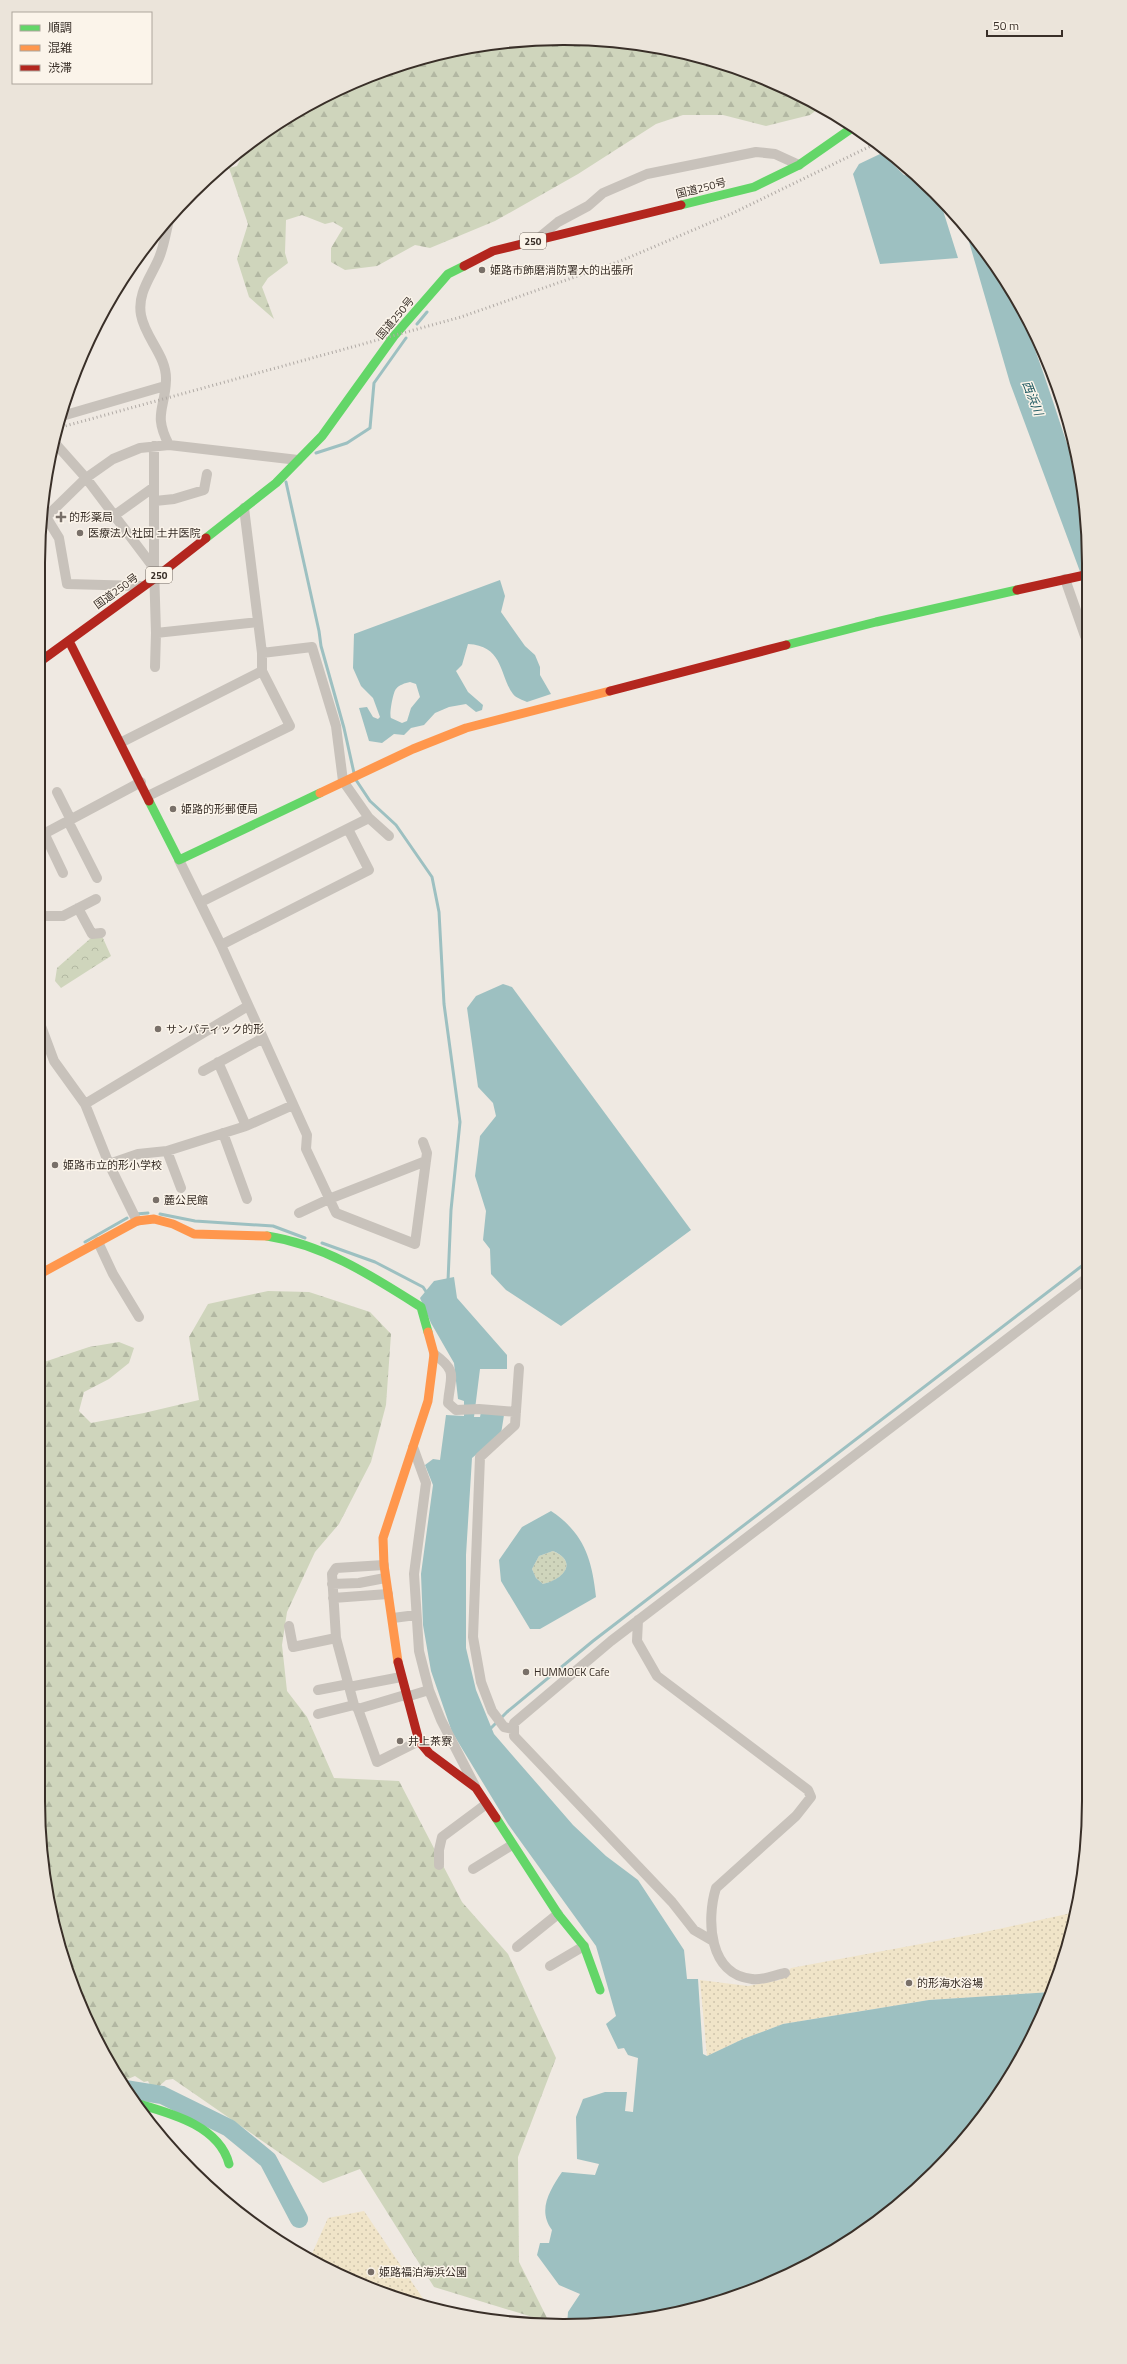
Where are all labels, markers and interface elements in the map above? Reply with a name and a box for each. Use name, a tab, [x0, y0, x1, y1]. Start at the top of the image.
legend	[12, 12, 152, 84]
scale bar	[987, 12, 1062, 38]
text: 50 m	[993, 16, 1019, 35]
text: 順調	[48, 18, 72, 37]
text: 混雑	[48, 38, 72, 57]
text: 渋滞	[48, 58, 72, 77]
street label: 国道250号	[674, 174, 728, 202]
road number: 250	[520, 233, 546, 249]
place label: 姫路市飾磨消防署大的出張所	[490, 262, 634, 278]
marker: 姫路市飾磨消防署大的出張所	[477, 265, 487, 275]
street label: 国道250号	[372, 293, 418, 343]
water label: 西浜川	[1018, 378, 1049, 420]
place label: 的形薬局	[69, 509, 113, 525]
marker: 的形薬局	[56, 512, 66, 522]
place label: 医療法人社団 土井医院	[88, 525, 200, 541]
marker: 医療法人社団 土井医院	[75, 528, 85, 538]
road number: 250	[146, 567, 172, 583]
street label: 国道250号	[90, 569, 142, 613]
place label: 姫路的形郵便局	[181, 801, 258, 817]
marker: 姫路的形郵便局	[168, 804, 178, 814]
place label: サンパティック的形	[166, 1021, 264, 1037]
marker: サンパティック的形	[153, 1024, 163, 1034]
place label: 姫路市立的形小学校	[63, 1157, 162, 1173]
marker: 姫路市立的形小学校	[50, 1160, 60, 1170]
place label: 麓公民館	[164, 1192, 208, 1208]
marker: 麓公民館	[151, 1195, 161, 1205]
place label: HUMMOCK Cafe	[534, 1664, 610, 1680]
marker: HUMMOCK Cafe	[521, 1667, 531, 1677]
place label: 井上茶寮	[408, 1733, 452, 1749]
marker: 井上茶寮	[395, 1736, 405, 1746]
place label: 的形海水浴場	[917, 1975, 983, 1991]
marker: 的形海水浴場	[904, 1978, 914, 1988]
place label: 姫路福泊海浜公園	[379, 2264, 467, 2280]
marker: 姫路福泊海浜公園	[366, 2267, 376, 2277]

